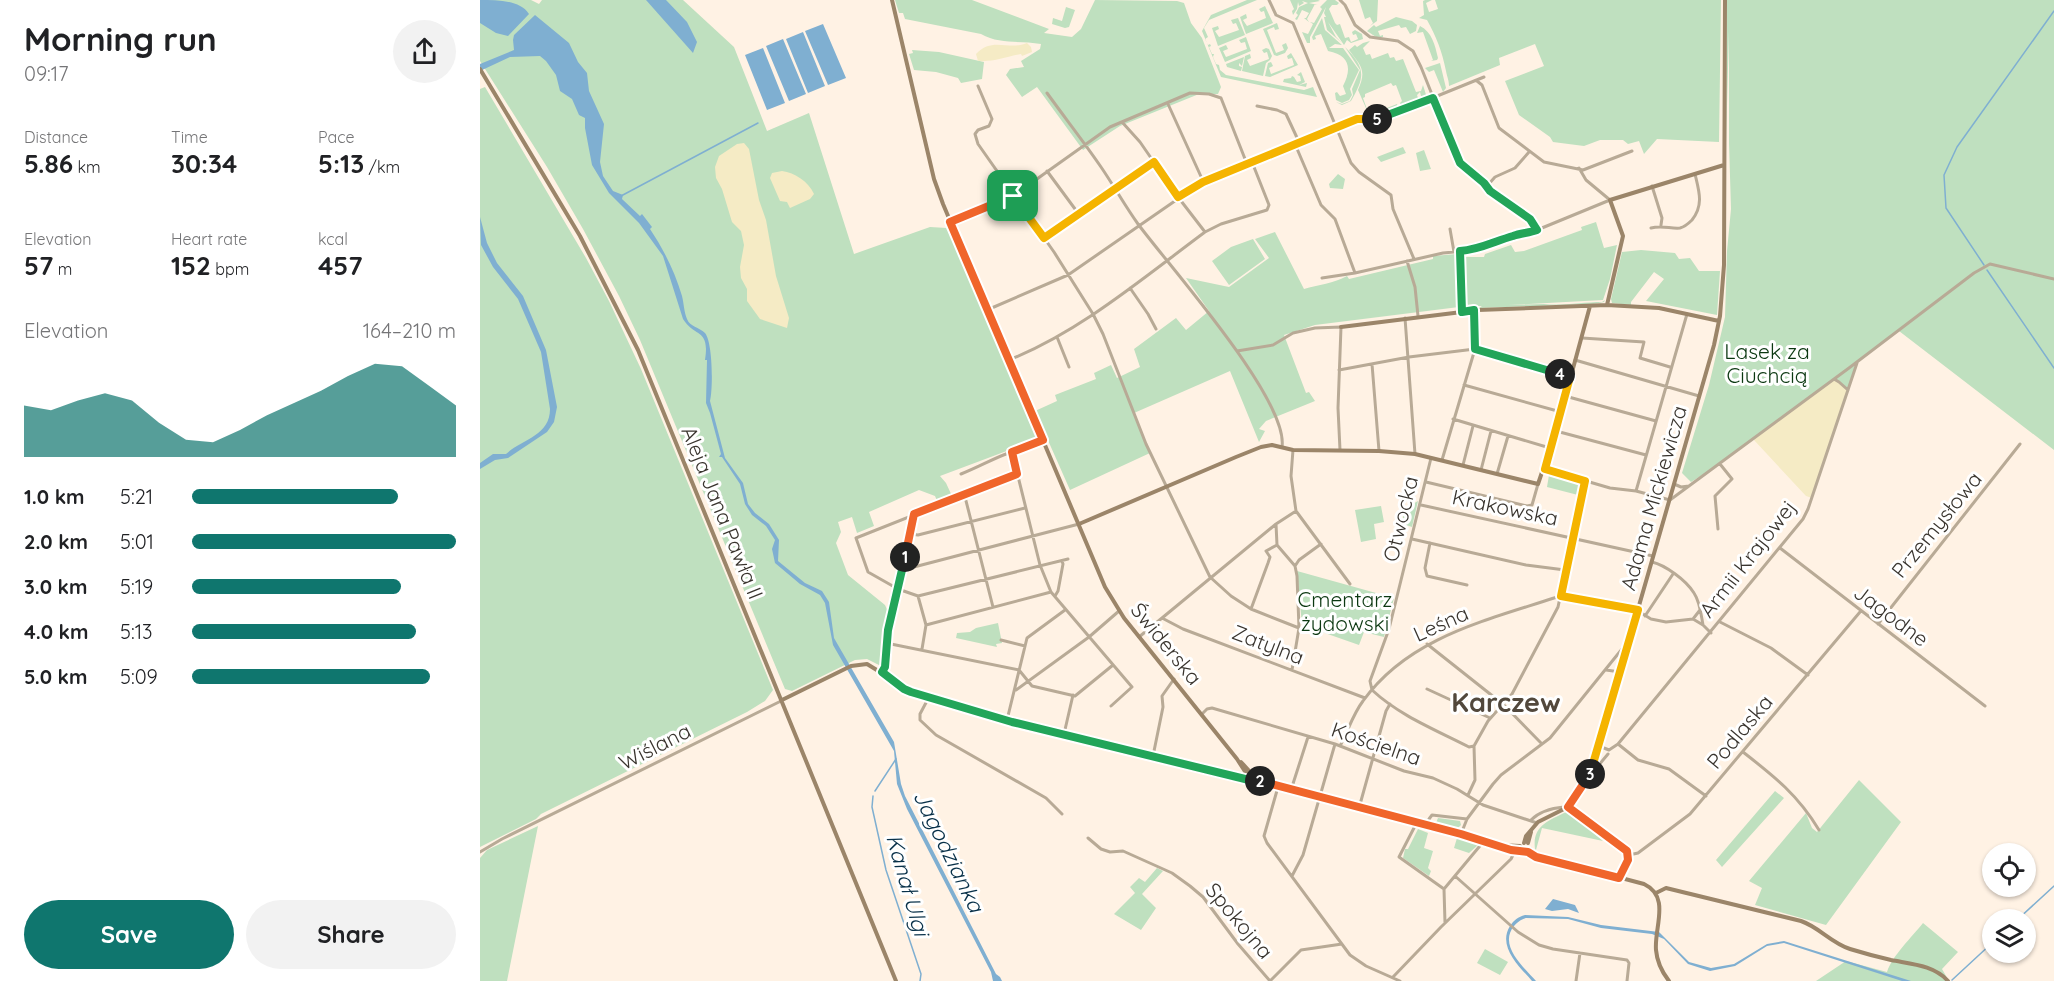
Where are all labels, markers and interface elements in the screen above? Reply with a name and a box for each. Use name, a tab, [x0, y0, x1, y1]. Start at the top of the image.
text: Morning run	[24, 18, 217, 59]
button: share	[393, 20, 456, 83]
text: 09:17	[24, 61, 68, 86]
pin: 5	[1362, 104, 1392, 134]
text: 5	[1372, 109, 1382, 129]
text: Distance	[24, 127, 88, 147]
text: Time	[171, 127, 208, 147]
text: Pace	[318, 127, 354, 147]
text: 5.86	[24, 147, 73, 180]
text: 30:34	[171, 147, 237, 180]
text: 5:13	[318, 147, 364, 180]
text: km	[73, 157, 101, 177]
text: /km	[364, 157, 400, 177]
pin	[987, 170, 1038, 221]
icon: arrive	[996, 179, 1029, 212]
text: Elevation	[24, 229, 91, 249]
text: Heart rate	[171, 229, 247, 249]
text: kcal	[318, 229, 348, 249]
text: 57	[24, 249, 53, 282]
text: 152	[171, 249, 211, 282]
text: 457	[318, 249, 363, 282]
text: m	[53, 259, 72, 279]
text: bpm	[211, 259, 249, 279]
text: Elevation	[24, 318, 108, 343]
text: 164–210 m	[363, 318, 456, 343]
park label: Lasek za Ciuchcią	[1724, 338, 1810, 388]
pin: 4	[1545, 359, 1575, 389]
text: 4	[1555, 364, 1565, 384]
street label: Adama Mickiewicza	[1614, 402, 1692, 593]
street label: Aleja Jana Pawła II	[676, 422, 769, 603]
street label: Przemysłowa	[1886, 466, 1987, 583]
street label: Otwocka	[1377, 473, 1423, 564]
street label: Krakowska	[1450, 483, 1560, 531]
text: 1.0 km	[24, 484, 84, 509]
text: 5:21	[120, 484, 153, 509]
street label: Armii Krajowej	[1693, 495, 1801, 622]
text: 2.0 km	[24, 529, 88, 554]
text: 5:01	[120, 529, 154, 554]
pin: 1	[890, 542, 920, 572]
text: 1	[902, 547, 908, 567]
text: 3.0 km	[24, 574, 87, 599]
text: 5:19	[120, 574, 153, 599]
street label: Jagodne	[1849, 579, 1934, 652]
park label: Cmentarz żydowski	[1298, 586, 1392, 636]
street label: Świderska	[1126, 597, 1208, 690]
street label: Leśna	[1409, 599, 1472, 647]
street label: Zatylna	[1229, 618, 1308, 670]
text: 4.0 km	[24, 619, 88, 644]
text: 5:13	[120, 619, 153, 644]
text: 5.0 km	[24, 664, 87, 689]
text: 5:09	[120, 664, 158, 689]
district label: Karczew	[1451, 685, 1561, 719]
street label: Podlaska	[1701, 689, 1778, 774]
street label: Kościelna	[1328, 716, 1425, 771]
street label: Wiślana	[614, 717, 695, 775]
pin: 3	[1575, 759, 1605, 789]
text: 3	[1586, 764, 1594, 784]
pin: 2	[1245, 766, 1275, 796]
text: 2	[1255, 771, 1265, 791]
water label: Jagodzianka	[907, 785, 991, 918]
water label: Kanał Ulgi	[880, 831, 936, 941]
map controls	[1982, 843, 2036, 963]
button: locate	[1982, 843, 2036, 897]
street label: Spokojna	[1200, 877, 1279, 964]
button: Save	[24, 900, 234, 969]
button: Share	[246, 900, 456, 969]
button: layers	[1982, 909, 2036, 963]

